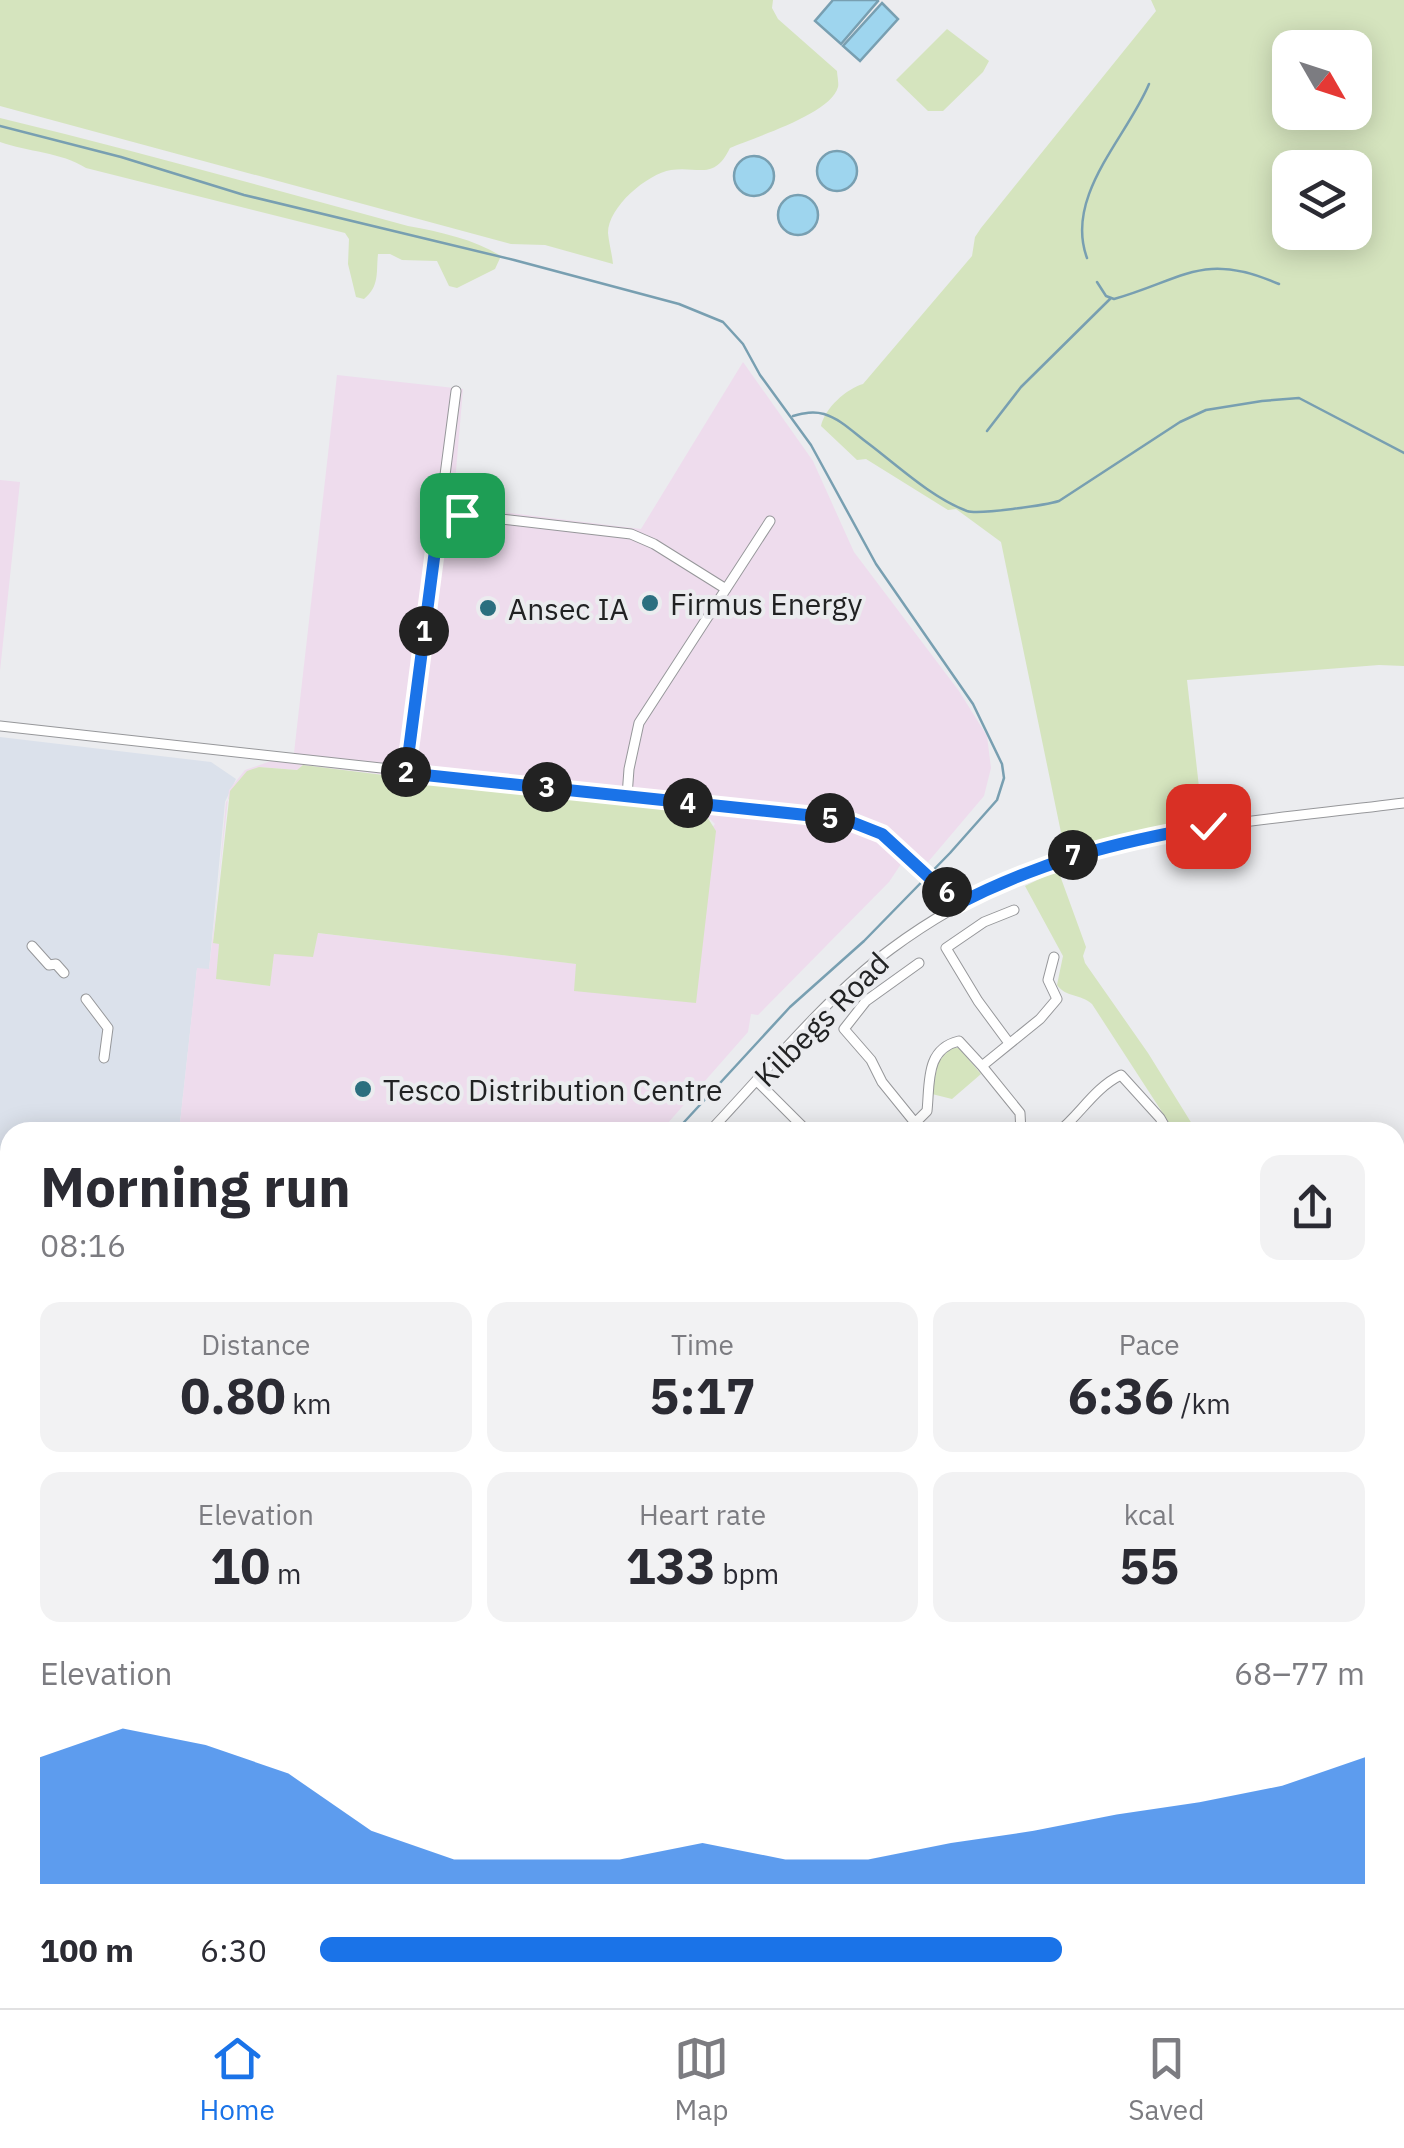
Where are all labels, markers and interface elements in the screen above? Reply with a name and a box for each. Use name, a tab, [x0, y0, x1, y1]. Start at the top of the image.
north arrow	[1272, 30, 1372, 130]
map controls	[1272, 30, 1372, 250]
button: layers	[1272, 150, 1372, 250]
pin	[420, 473, 505, 558]
icon: arrive	[435, 488, 490, 543]
place label: Firmus Energy	[670, 584, 863, 623]
place label: Ansec IA	[508, 589, 629, 628]
marker: Firmus Energy	[639, 592, 661, 614]
marker: Ansec IA	[477, 597, 499, 619]
pin: 1	[399, 606, 449, 656]
text: 1	[416, 612, 432, 649]
pin: 2	[381, 747, 431, 797]
text: 2	[398, 753, 414, 790]
pin: 3	[522, 762, 572, 812]
text: 3	[539, 768, 555, 805]
pin: 4	[663, 778, 713, 828]
text: 4	[680, 784, 696, 821]
pin	[1166, 784, 1251, 869]
pin: 5	[805, 793, 855, 843]
text: 5	[822, 799, 838, 836]
icon: check	[1181, 799, 1236, 854]
pin: 7	[1048, 830, 1098, 880]
text: 7	[1065, 836, 1081, 873]
pin: 6	[922, 867, 972, 917]
text: 6	[939, 873, 955, 910]
street label: Kilbegs Road	[745, 943, 897, 1095]
place label: Tesco Distribution Centre	[383, 1070, 723, 1109]
marker: Tesco Distribution Centre	[352, 1078, 374, 1100]
text: Morning run	[40, 1151, 351, 1222]
button: share	[1260, 1155, 1365, 1260]
text: 08:16	[40, 1224, 126, 1266]
text: Distance	[201, 1326, 310, 1363]
text: Time	[671, 1326, 734, 1363]
text: Pace	[1119, 1326, 1180, 1363]
text: 0.80	[180, 1363, 286, 1428]
text: 5:17	[649, 1363, 756, 1428]
text: 6:36	[1068, 1363, 1174, 1428]
text: km	[286, 1385, 331, 1422]
text: /km	[1174, 1385, 1231, 1422]
text: Elevation	[198, 1496, 314, 1533]
text: Heart rate	[639, 1496, 766, 1533]
text: kcal	[1124, 1496, 1175, 1533]
text: 10	[210, 1533, 270, 1598]
text: 133	[626, 1533, 716, 1598]
text: 55	[1119, 1533, 1179, 1598]
text: m	[270, 1555, 301, 1592]
text: bpm	[716, 1555, 779, 1592]
text: Elevation	[40, 1652, 173, 1694]
text: 68–77 m	[1234, 1652, 1365, 1694]
text: 100 m	[40, 1929, 134, 1971]
text: 6:30	[200, 1929, 267, 1971]
tab: Home	[200, 2031, 275, 2128]
tab: Map	[674, 2031, 729, 2128]
tab: Saved	[1128, 2031, 1204, 2128]

